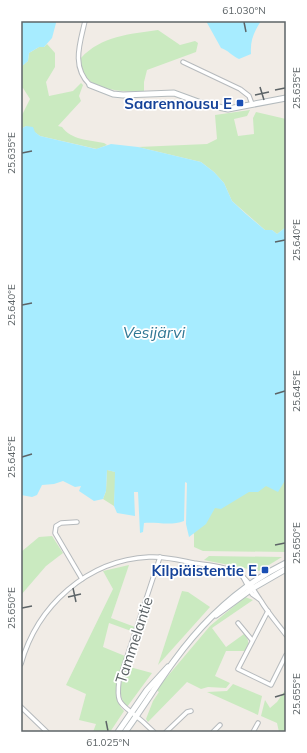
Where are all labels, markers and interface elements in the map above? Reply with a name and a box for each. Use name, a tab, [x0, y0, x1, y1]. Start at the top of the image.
text: 61.030°N	[222, 4, 266, 17]
text: 25.635°E	[290, 67, 303, 109]
place label: Saarennousu E	[124, 94, 232, 113]
marker: Saarennousu E	[235, 98, 245, 108]
text: 25.635°E	[5, 132, 18, 174]
text: 25.640°E	[290, 219, 303, 261]
text: 25.640°E	[5, 284, 18, 326]
water label: Vesijärvi	[123, 322, 186, 342]
text: 25.645°E	[290, 370, 303, 412]
text: 25.645°E	[5, 436, 18, 478]
text: 25.650°E	[290, 522, 303, 564]
place label: Kilpiäistentie E	[152, 561, 257, 580]
marker: Kilpiäistentie E	[260, 565, 270, 575]
text: 25.650°E	[5, 587, 18, 629]
street label: Tammelantie	[111, 594, 157, 686]
text: 25.655°E	[290, 673, 303, 715]
text: 61.025°N	[86, 736, 130, 749]

